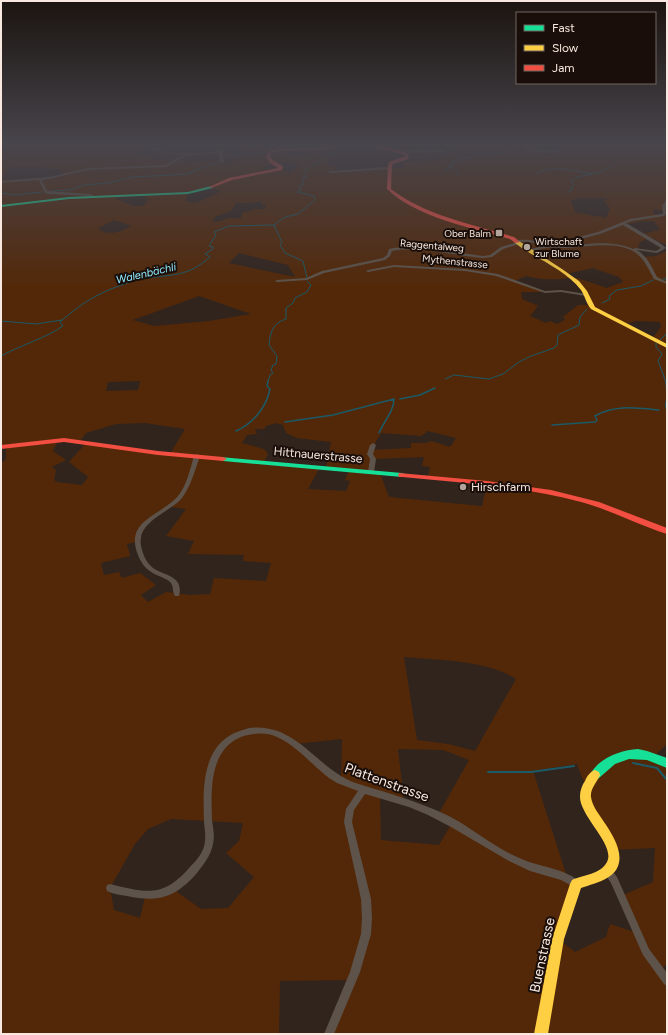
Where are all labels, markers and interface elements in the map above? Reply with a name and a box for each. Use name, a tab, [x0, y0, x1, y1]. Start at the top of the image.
legend	[516, 12, 656, 84]
text: Fast	[552, 21, 575, 35]
text: Slow	[552, 41, 579, 55]
text: Jam	[552, 61, 575, 75]
place label: Ober Balm	[444, 227, 491, 240]
marker: Ober Balm	[494, 228, 504, 238]
place label: Wirtschaft zur Blume	[535, 235, 583, 260]
street label: Raggentalweg	[399, 236, 465, 255]
marker: Wirtschaft zur Blume	[522, 242, 532, 252]
street label: Mythenstrasse	[422, 252, 489, 271]
water label: Walenbächli	[115, 260, 178, 287]
street label: Hittnauerstrasse	[273, 444, 363, 466]
place label: Hirschfarm	[471, 480, 530, 494]
marker: Hirschfarm	[458, 482, 468, 492]
street label: Plattenstrasse	[342, 759, 432, 806]
street label: Buenstrasse	[526, 916, 559, 994]

